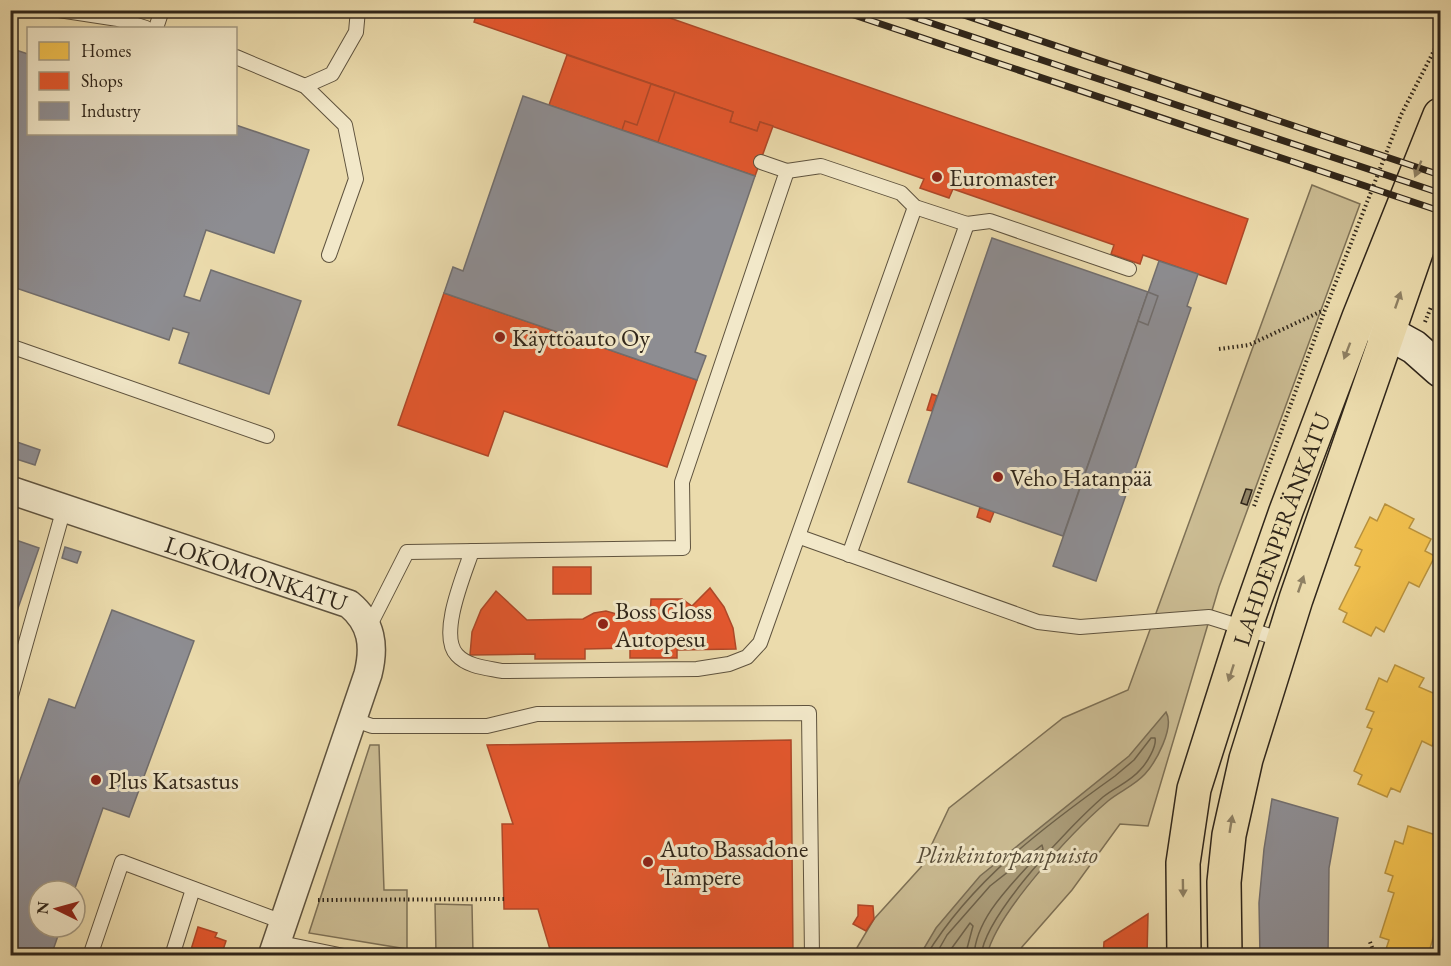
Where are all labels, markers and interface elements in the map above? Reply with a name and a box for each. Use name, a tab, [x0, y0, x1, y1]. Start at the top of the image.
legend	[27, 27, 237, 135]
text: Homes	[81, 39, 132, 62]
text: Shops	[81, 69, 123, 92]
text: Industry	[81, 99, 141, 122]
one-way arrow	[1413, 161, 1423, 179]
place label: Euromaster	[949, 162, 1056, 193]
marker: Euromaster	[930, 170, 944, 184]
one-way arrow	[1394, 291, 1404, 309]
place label: Käyttöauto Oy	[512, 322, 650, 353]
marker: Käyttöauto Oy	[493, 330, 507, 344]
one-way arrow	[1341, 342, 1351, 360]
street label: LAHDENPERÄNKATU	[1225, 408, 1337, 649]
place label: Veho Hatanpää	[1010, 462, 1152, 493]
marker: Veho Hatanpää	[991, 470, 1005, 484]
street label: LOKOMONKATU	[161, 528, 352, 618]
one-way arrow	[1297, 575, 1307, 593]
place label: Boss Gloss Autopesu	[614, 595, 712, 654]
marker: Boss Gloss Autopesu	[596, 617, 610, 631]
one-way arrow	[1226, 664, 1235, 682]
place label: Plus Katsastus	[108, 765, 239, 796]
marker: Plus Katsastus	[89, 773, 103, 787]
one-way arrow	[1227, 814, 1236, 833]
place label: Auto Bassadone Tampere	[659, 833, 808, 892]
park label: Plinkintorpanpuisto	[916, 839, 1098, 870]
marker: Auto Bassadone Tampere	[641, 855, 655, 869]
north arrow	[27, 879, 87, 939]
one-way arrow	[1178, 879, 1188, 898]
text: N	[32, 900, 54, 915]

